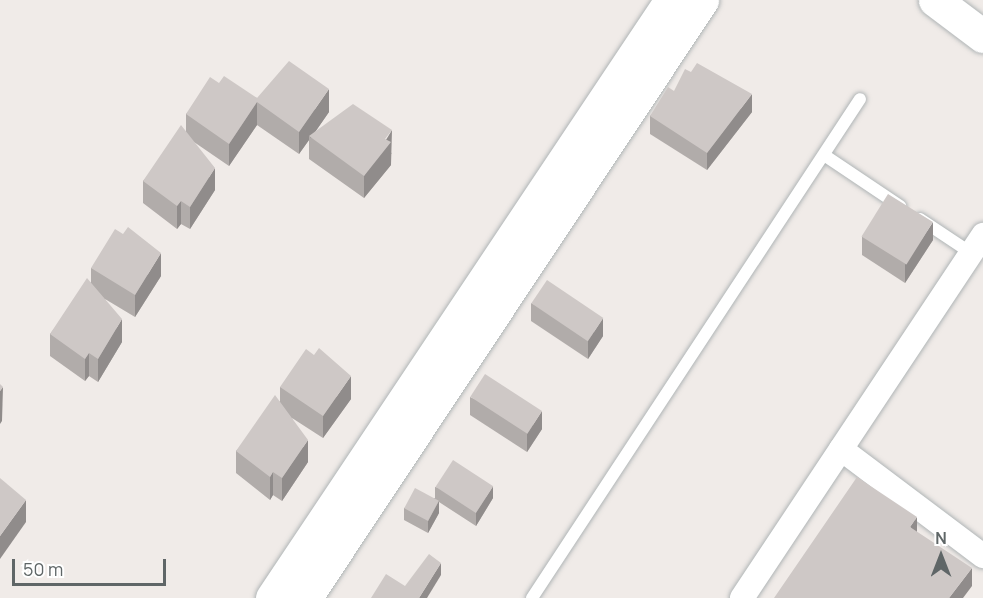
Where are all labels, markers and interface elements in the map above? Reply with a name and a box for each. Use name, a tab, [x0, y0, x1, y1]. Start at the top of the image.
north arrow	[911, 526, 971, 586]
text: N	[935, 527, 947, 549]
scale bar	[15, 547, 170, 585]
text: 50 m	[23, 557, 63, 581]

